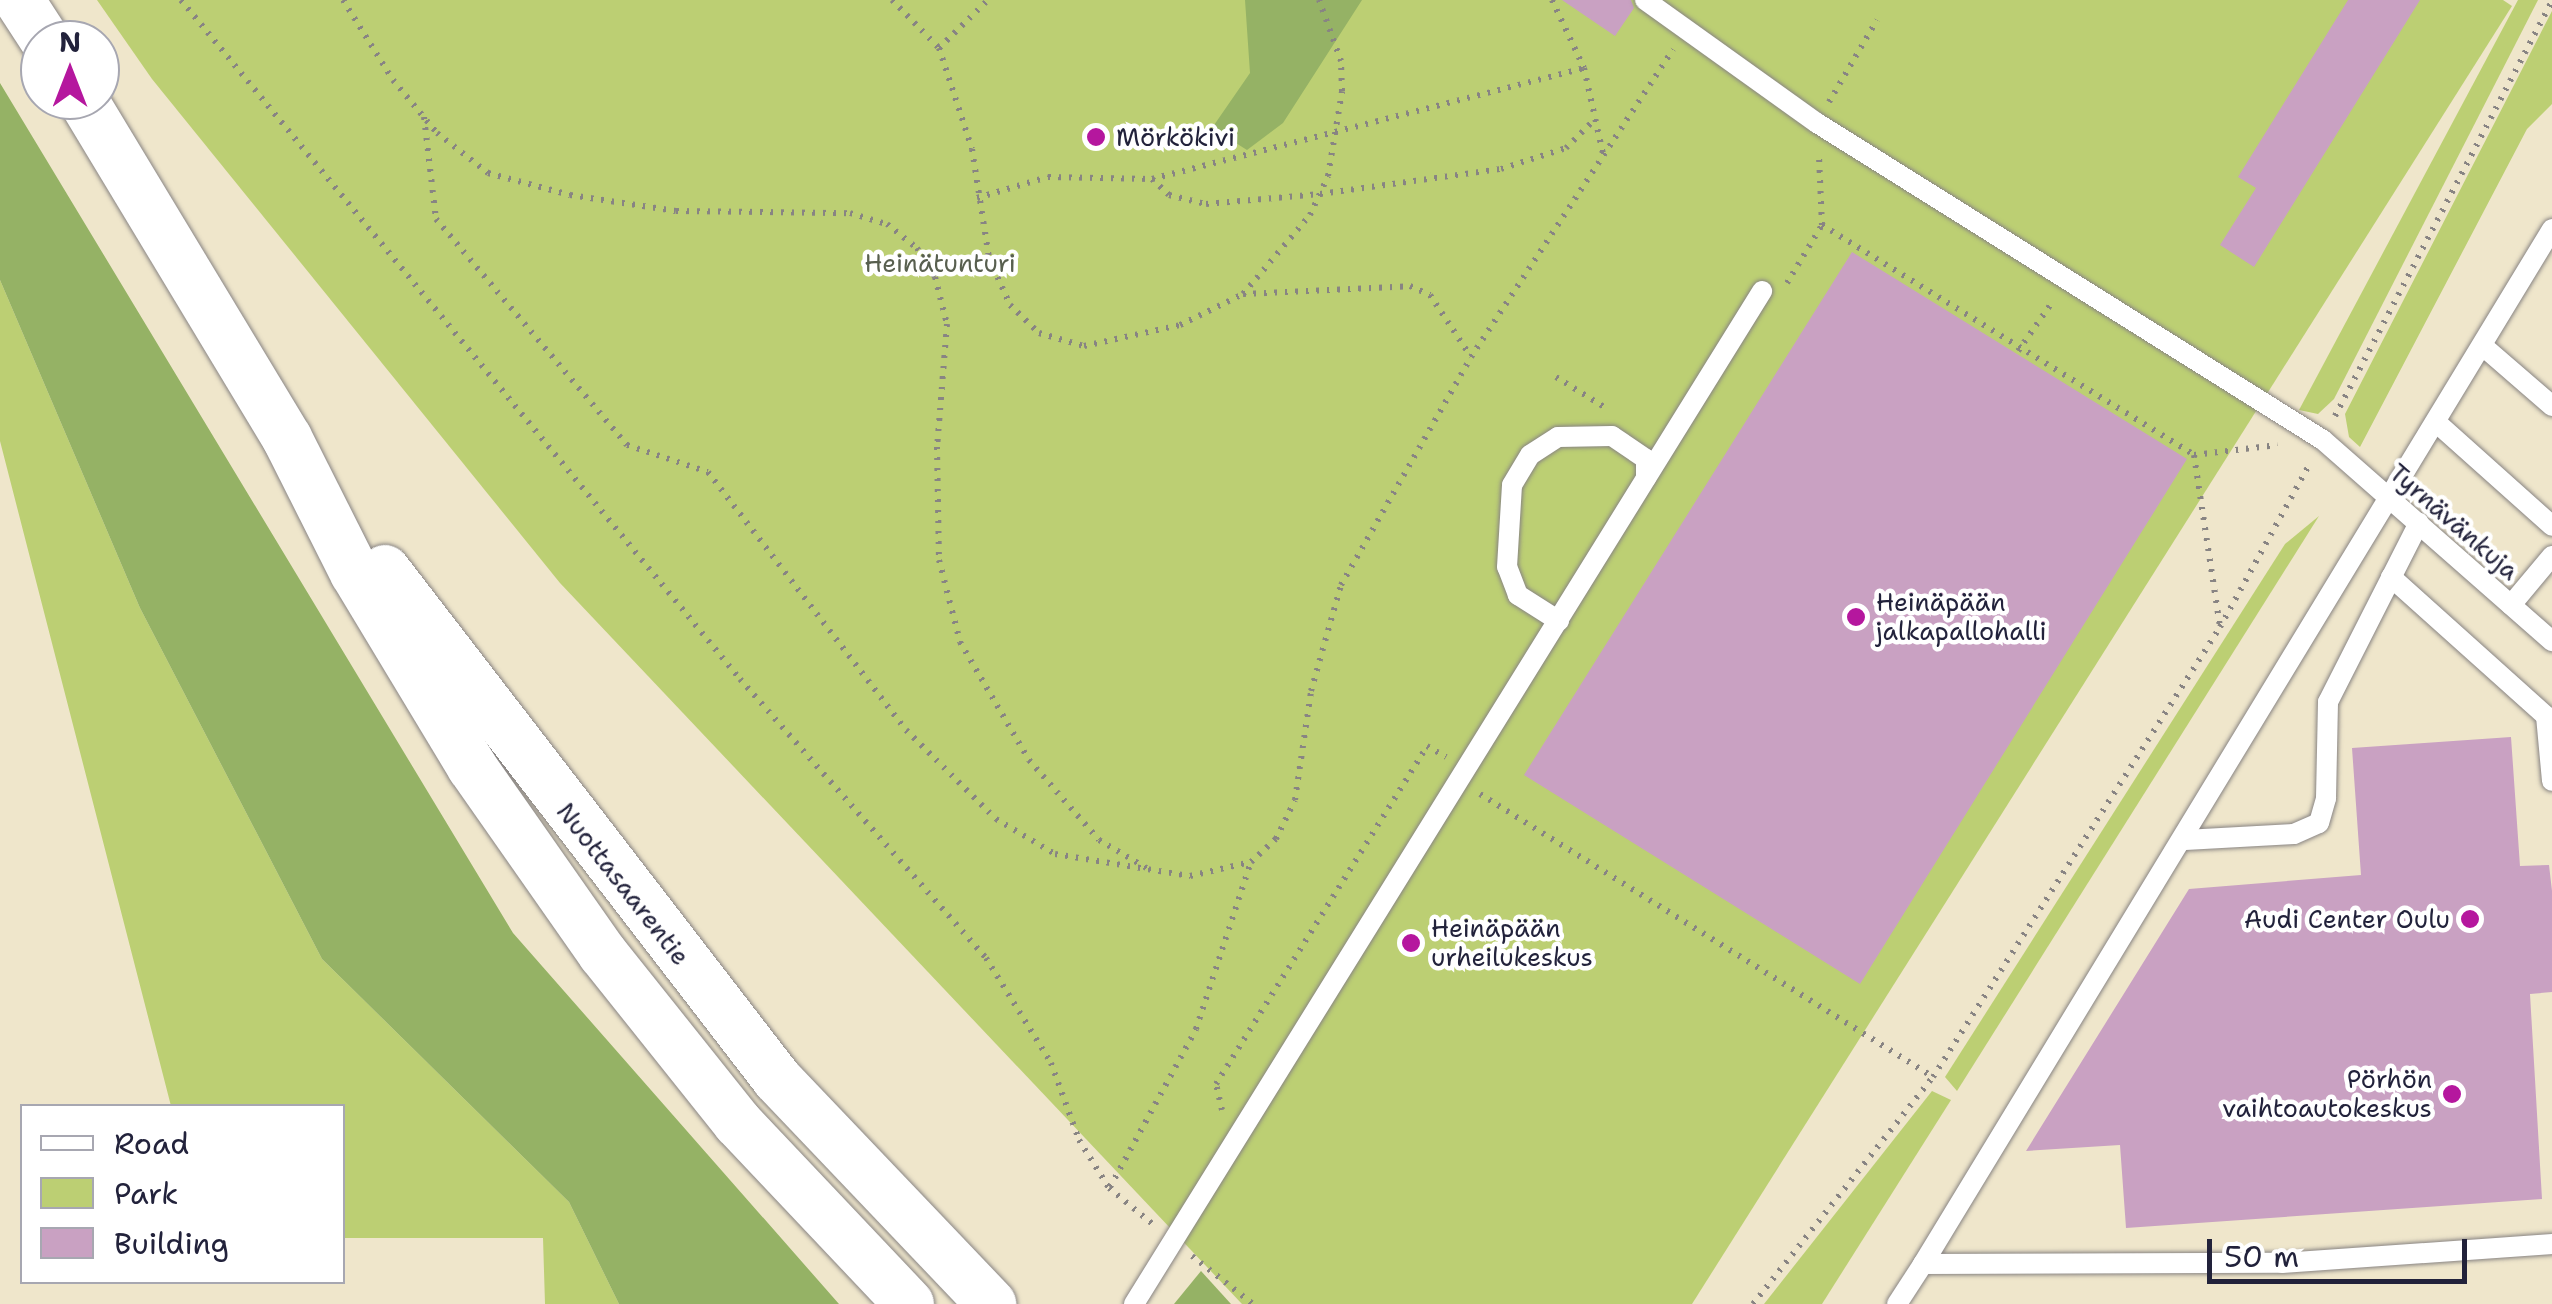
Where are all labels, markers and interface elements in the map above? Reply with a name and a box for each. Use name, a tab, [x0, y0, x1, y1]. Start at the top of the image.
north arrow	[20, 20, 120, 120]
text: N	[59, 23, 81, 61]
place label: Mörkökivi	[1116, 122, 1235, 152]
marker: Mörkökivi	[1085, 126, 1107, 148]
park label: Heinätunturi	[864, 248, 1016, 278]
street label: Tyrnävänkuja	[2383, 458, 2525, 586]
place label: Heinäpään jalkapallohalli	[1876, 588, 2047, 647]
marker: Heinäpään jalkapallohalli	[1845, 606, 1867, 628]
street label: Nuottasaarentie	[550, 797, 696, 971]
place label: Audi Center Oulu	[2244, 904, 2450, 934]
marker: Audi Center Oulu	[2459, 908, 2481, 930]
place label: Heinäpään urheilukeskus	[1431, 914, 1593, 973]
marker: Heinäpään urheilukeskus	[1400, 932, 1422, 954]
place label: Pörhön vaihtoautokeskus	[2222, 1065, 2432, 1124]
marker: Pörhön vaihtoautokeskus	[2441, 1083, 2463, 1105]
legend	[20, 1104, 345, 1284]
text: Road	[114, 1123, 189, 1164]
text: Park	[114, 1173, 178, 1214]
scale bar	[2212, 1219, 2472, 1281]
text: Building	[114, 1223, 229, 1264]
text: 50 m	[2224, 1236, 2299, 1277]

